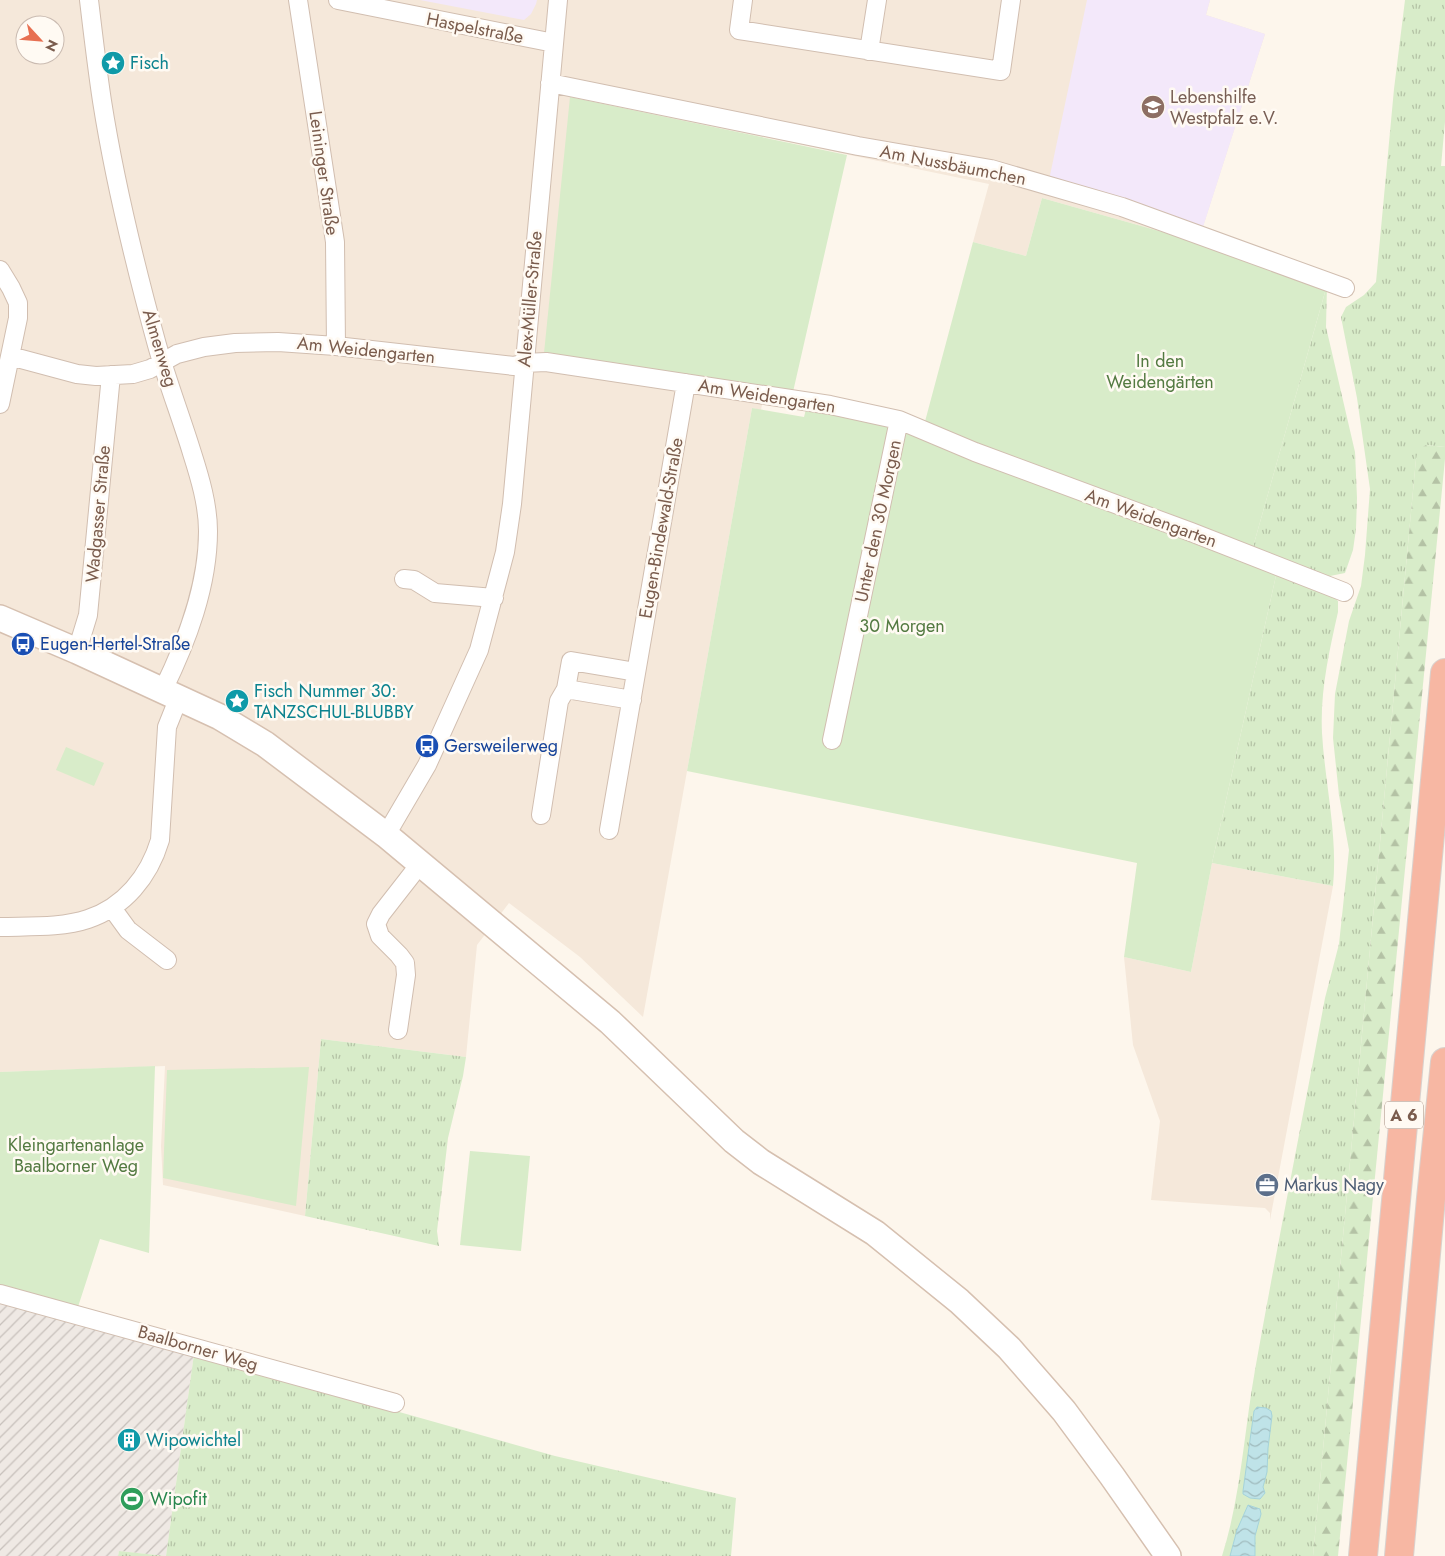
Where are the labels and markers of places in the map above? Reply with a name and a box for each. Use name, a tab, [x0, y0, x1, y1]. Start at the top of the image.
place icon: Fisch	[100, 50, 126, 76]
place label: Fisch	[130, 50, 169, 76]
place label: Lebenshilfe Westpfalz e.V.	[1170, 84, 1278, 131]
school or university icon: Lebenshilfe Westpfalz e.V.	[1140, 94, 1166, 120]
bus stop icon: Eugen-Hertel-Straße	[10, 631, 36, 657]
place label: Eugen-Hertel-Straße	[40, 631, 190, 657]
place label: Fisch Nummer 30: TANZSCHUL-BLUBBY	[254, 678, 414, 725]
place icon: Fisch Nummer 30: TANZSCHUL-BLUBBY	[224, 688, 250, 714]
bus stop icon: Gersweilerweg	[414, 733, 440, 759]
place label: Gersweilerweg	[444, 733, 558, 759]
office icon: Markus Nagy	[1254, 1172, 1280, 1198]
place label: Markus Nagy	[1284, 1172, 1384, 1198]
building icon: Wipowichtel	[116, 1427, 142, 1453]
place label: Wipowichtel	[146, 1427, 241, 1453]
sports icon: Wipofit	[119, 1486, 145, 1512]
place label: Wipofit	[150, 1486, 207, 1512]

